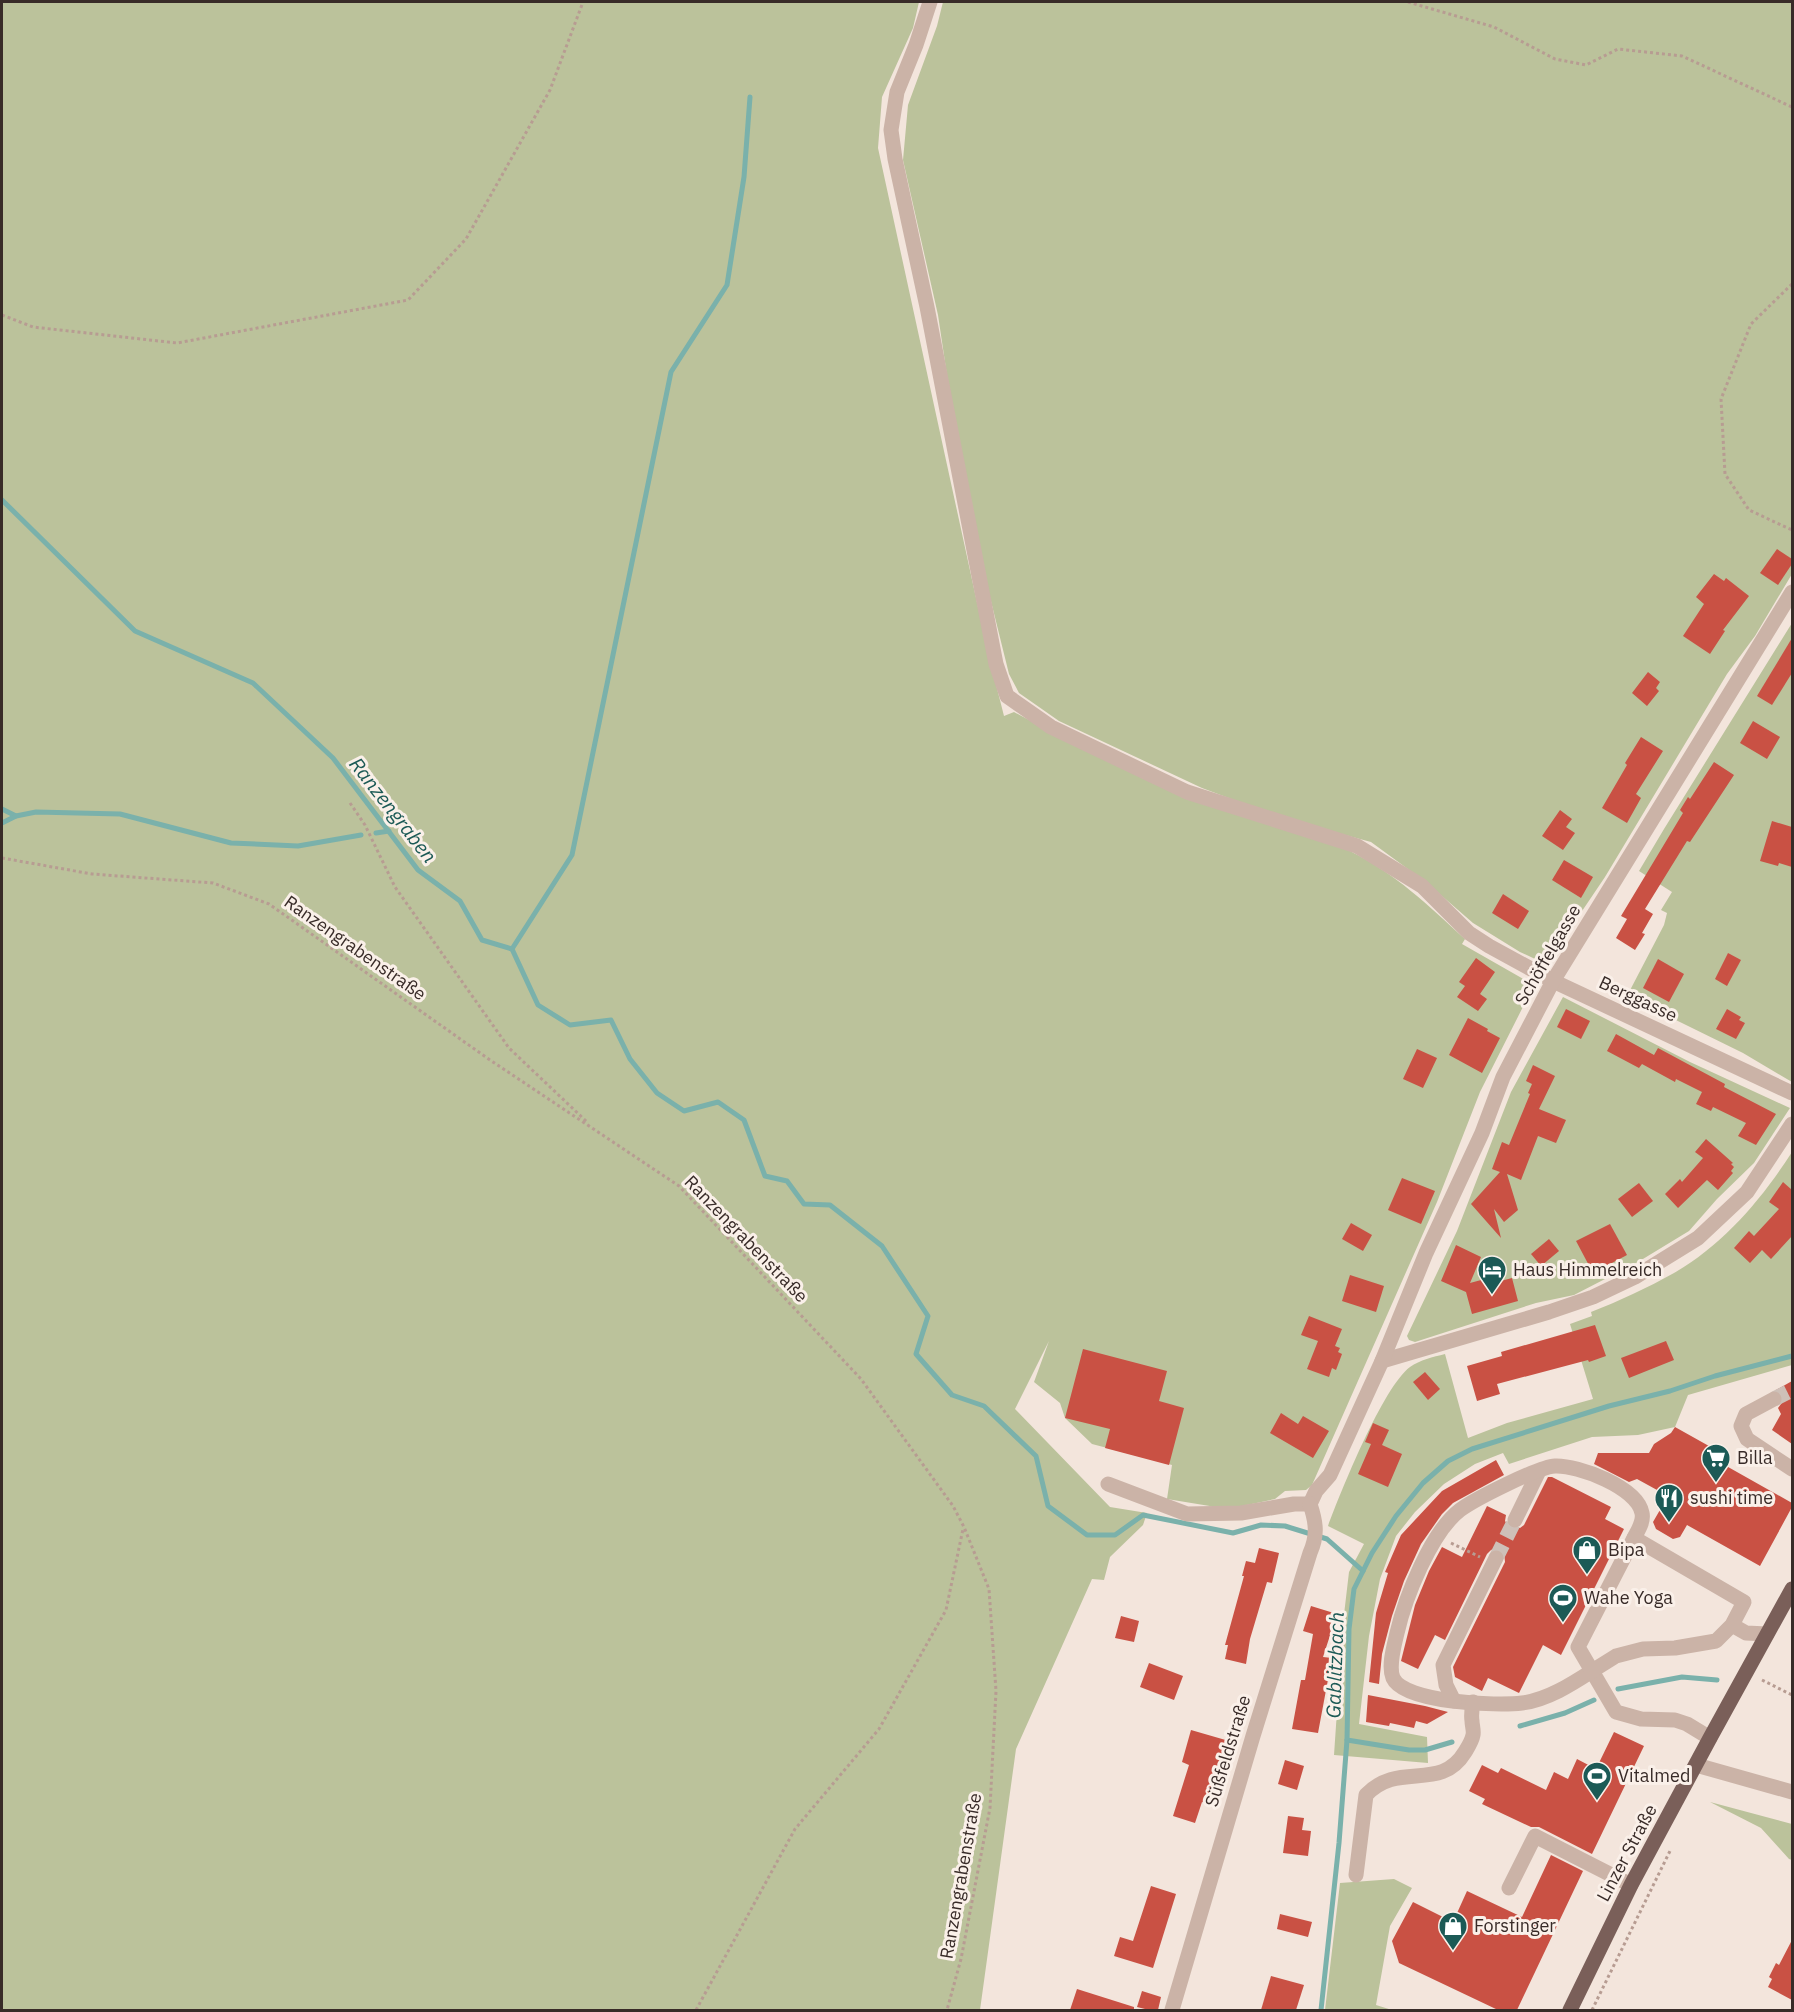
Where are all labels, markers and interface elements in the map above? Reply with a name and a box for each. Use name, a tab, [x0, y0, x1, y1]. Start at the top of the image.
water label: Ranzengraben	[344, 751, 443, 868]
street label: Ranzengrabenstraße	[280, 890, 431, 1005]
street label: Schöffelgasse	[1509, 900, 1586, 1009]
street label: Berggasse	[1595, 970, 1681, 1027]
street label: Ranzengrabenstraße	[680, 1170, 813, 1307]
hotel icon: Haus Himmelreich	[1476, 1254, 1508, 1296]
place label: Haus Himmelreich	[1513, 1258, 1662, 1281]
supermarket icon: Billa	[1700, 1442, 1732, 1484]
place label: Billa	[1737, 1446, 1773, 1469]
restaurant icon: sushi time	[1653, 1482, 1685, 1524]
place label: sushi time	[1690, 1486, 1773, 1509]
shop icon: Bipa	[1571, 1534, 1603, 1576]
place label: Bipa	[1608, 1538, 1645, 1561]
sports icon: Wahe Yoga	[1547, 1582, 1579, 1624]
place label: Wahe Yoga	[1584, 1586, 1673, 1609]
water label: Gablitzbach	[1319, 1611, 1350, 1719]
street label: Süßfeldstraße	[1200, 1692, 1255, 1810]
sports icon: Vitalmed	[1581, 1760, 1613, 1802]
place label: Vitalmed	[1618, 1764, 1690, 1787]
street label: Ranzengrabenstraße	[935, 1791, 986, 1961]
street label: Linzer Straße	[1591, 1800, 1662, 1905]
shop icon: Forstinger	[1437, 1910, 1469, 1952]
place label: Forstinger	[1474, 1914, 1556, 1937]

